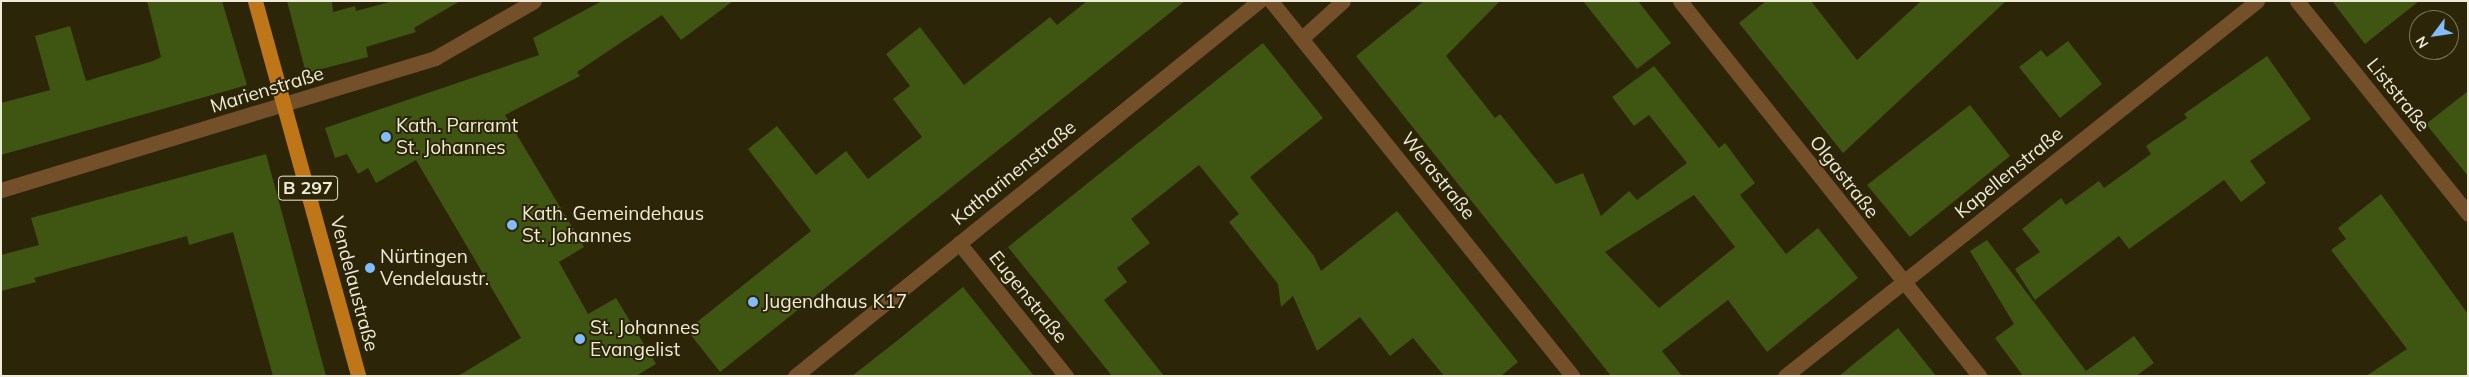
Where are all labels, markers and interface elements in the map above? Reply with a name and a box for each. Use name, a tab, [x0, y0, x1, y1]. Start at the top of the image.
north arrow	[2409, 10, 2459, 60]
text: N	[2412, 33, 2432, 51]
street label: Liststraße	[2362, 54, 2434, 136]
street label: Marienstraße	[208, 62, 326, 118]
place label: Kath. Parramt St. Johannes	[396, 115, 518, 159]
street label: Katharinenstraße	[947, 116, 1081, 230]
street label: Kapellenstraße	[1950, 123, 2068, 223]
street label: Werastraße	[1396, 128, 1480, 224]
marker: Kath. Parramt St. Johannes	[380, 131, 392, 143]
street label: Olgastraße	[1805, 131, 1883, 223]
road number: B 297	[278, 172, 338, 204]
place label: Kath. Gemeindehaus St. Johannes	[522, 203, 704, 247]
street label: Vendelaustraße	[325, 214, 383, 354]
marker: Kath. Gemeindehaus St. Johannes	[506, 219, 518, 231]
place label: Nürtingen Vendelaustr.	[380, 246, 489, 290]
street label: Eugenstraße	[984, 246, 1072, 348]
marker: Nürtingen Vendelaustr.	[364, 262, 376, 274]
place label: Jugendhaus K17	[763, 291, 907, 313]
marker: Jugendhaus K17	[747, 296, 759, 308]
place label: St. Johannes Evangelist	[590, 317, 700, 361]
marker: St. Johannes Evangelist	[574, 333, 586, 345]

